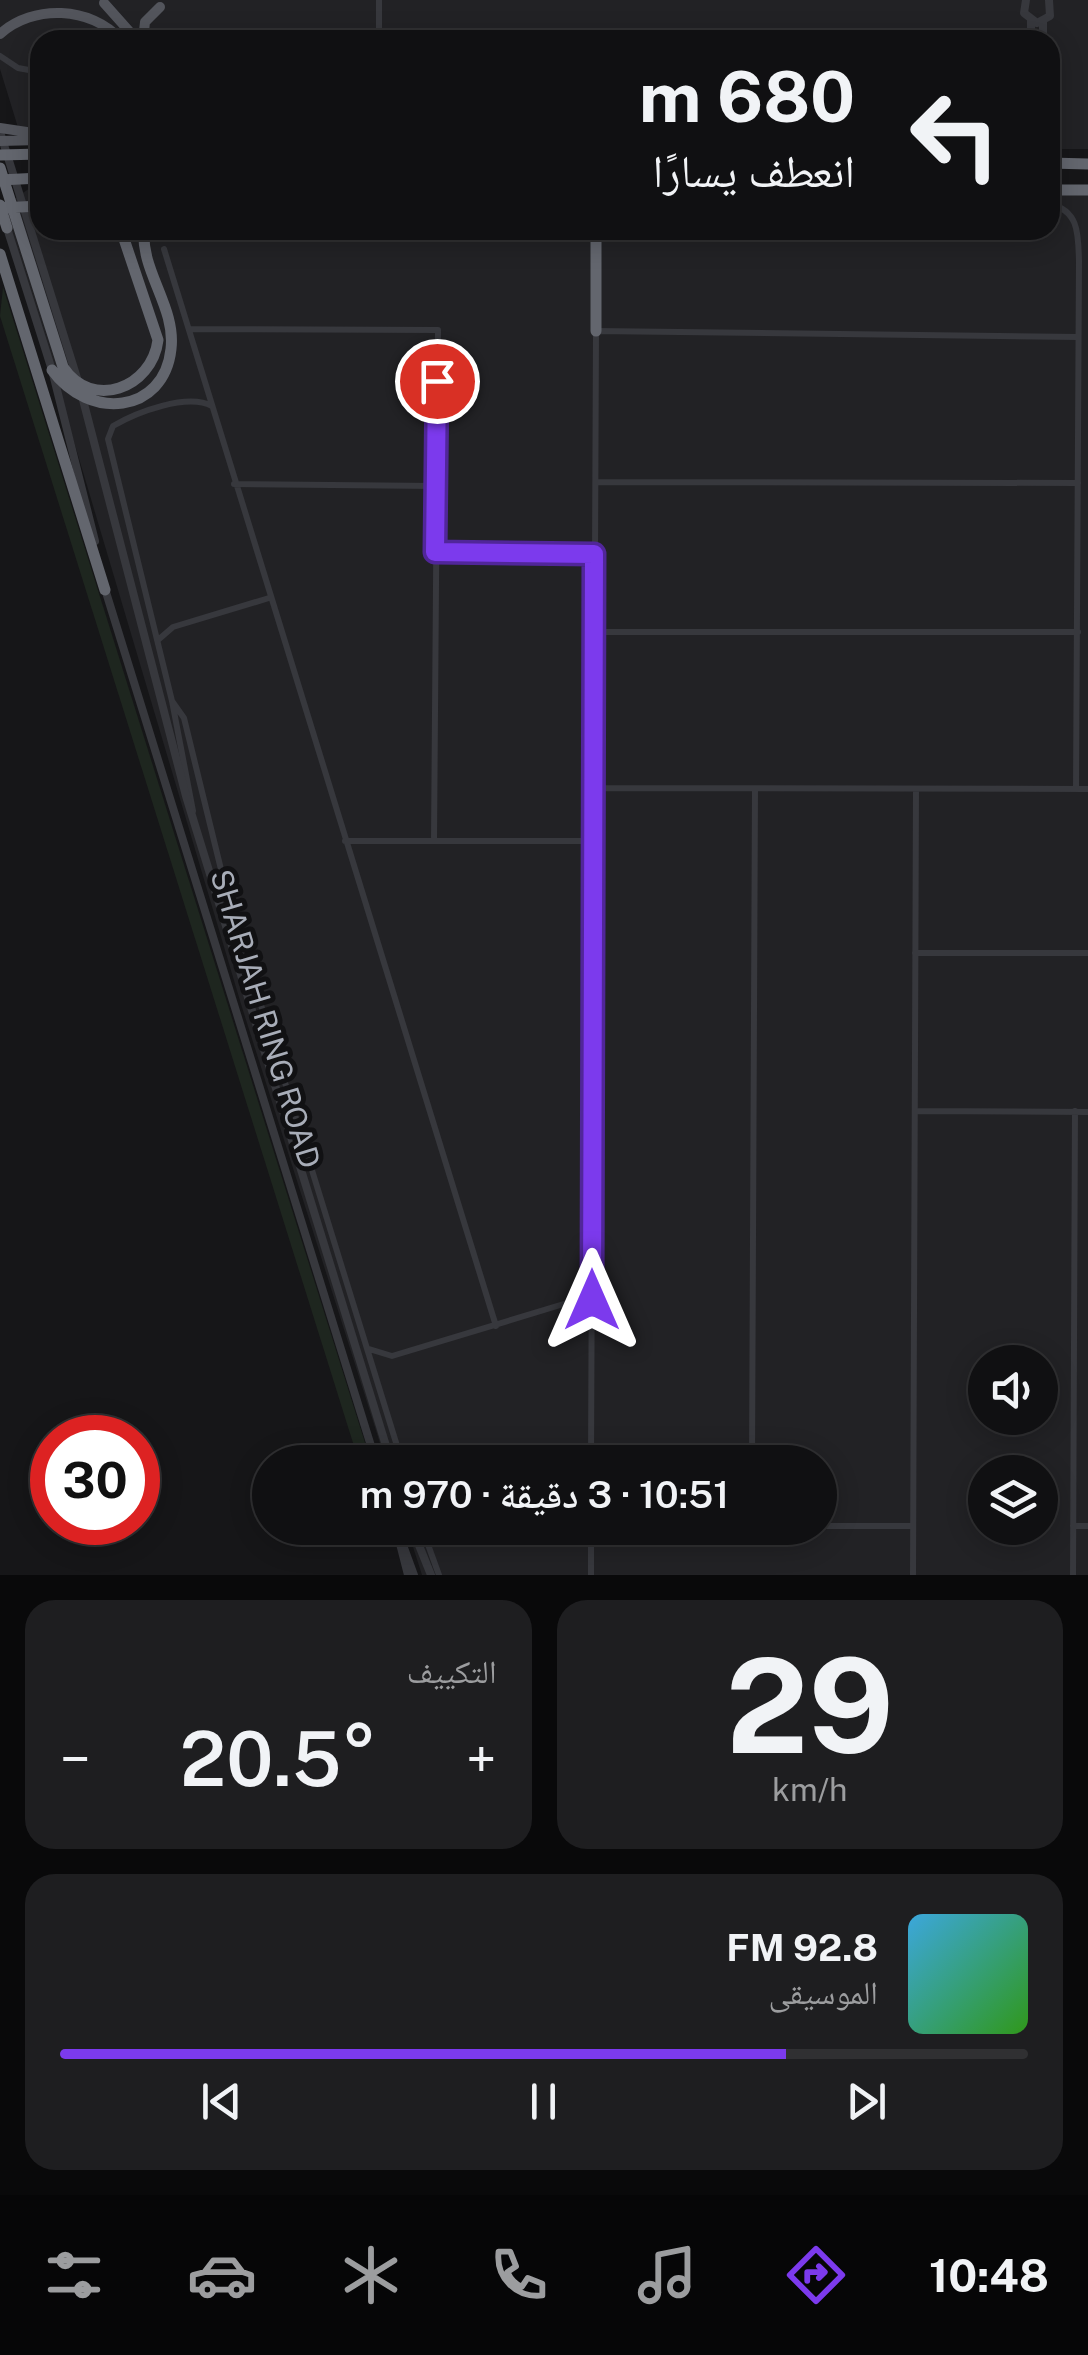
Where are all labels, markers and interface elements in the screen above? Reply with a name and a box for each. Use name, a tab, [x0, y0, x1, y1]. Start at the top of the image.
text: 680 m	[639, 55, 855, 138]
icon: left	[890, 70, 1020, 200]
text: انعطف يسارًا	[653, 144, 855, 197]
pin	[395, 339, 480, 424]
icon: arrive	[410, 354, 465, 409]
street label: SHARJAH RING ROAD	[203, 865, 329, 1172]
position arrow	[540, 1248, 644, 1352]
map controls	[968, 1345, 1058, 1545]
button: sound	[968, 1345, 1058, 1435]
speed limit sign: 30	[30, 1415, 160, 1545]
button: layers	[968, 1455, 1058, 1545]
text: 10:51 · 3 دقيقة · 970 m	[360, 1472, 729, 1517]
text: 29	[726, 1630, 894, 1782]
text: التكييف	[407, 1653, 497, 1690]
text: 20.5°	[180, 1715, 377, 1803]
text: −	[60, 1727, 91, 1791]
text: +	[466, 1727, 497, 1791]
text: km/h	[772, 1771, 847, 1808]
text: 92.8 FM	[726, 1925, 878, 1970]
text: الموسيقى	[768, 1974, 878, 2011]
icon: previous	[194, 2074, 249, 2129]
icon: pause	[516, 2074, 571, 2129]
icon: next	[839, 2074, 894, 2129]
icon: filters	[39, 2240, 109, 2310]
icon: car	[187, 2240, 257, 2310]
icon: climate	[336, 2240, 406, 2310]
icon: phone	[484, 2240, 554, 2310]
icon: music	[632, 2240, 702, 2310]
icon: directions	[781, 2240, 851, 2310]
text: 10:48	[929, 2249, 1049, 2302]

